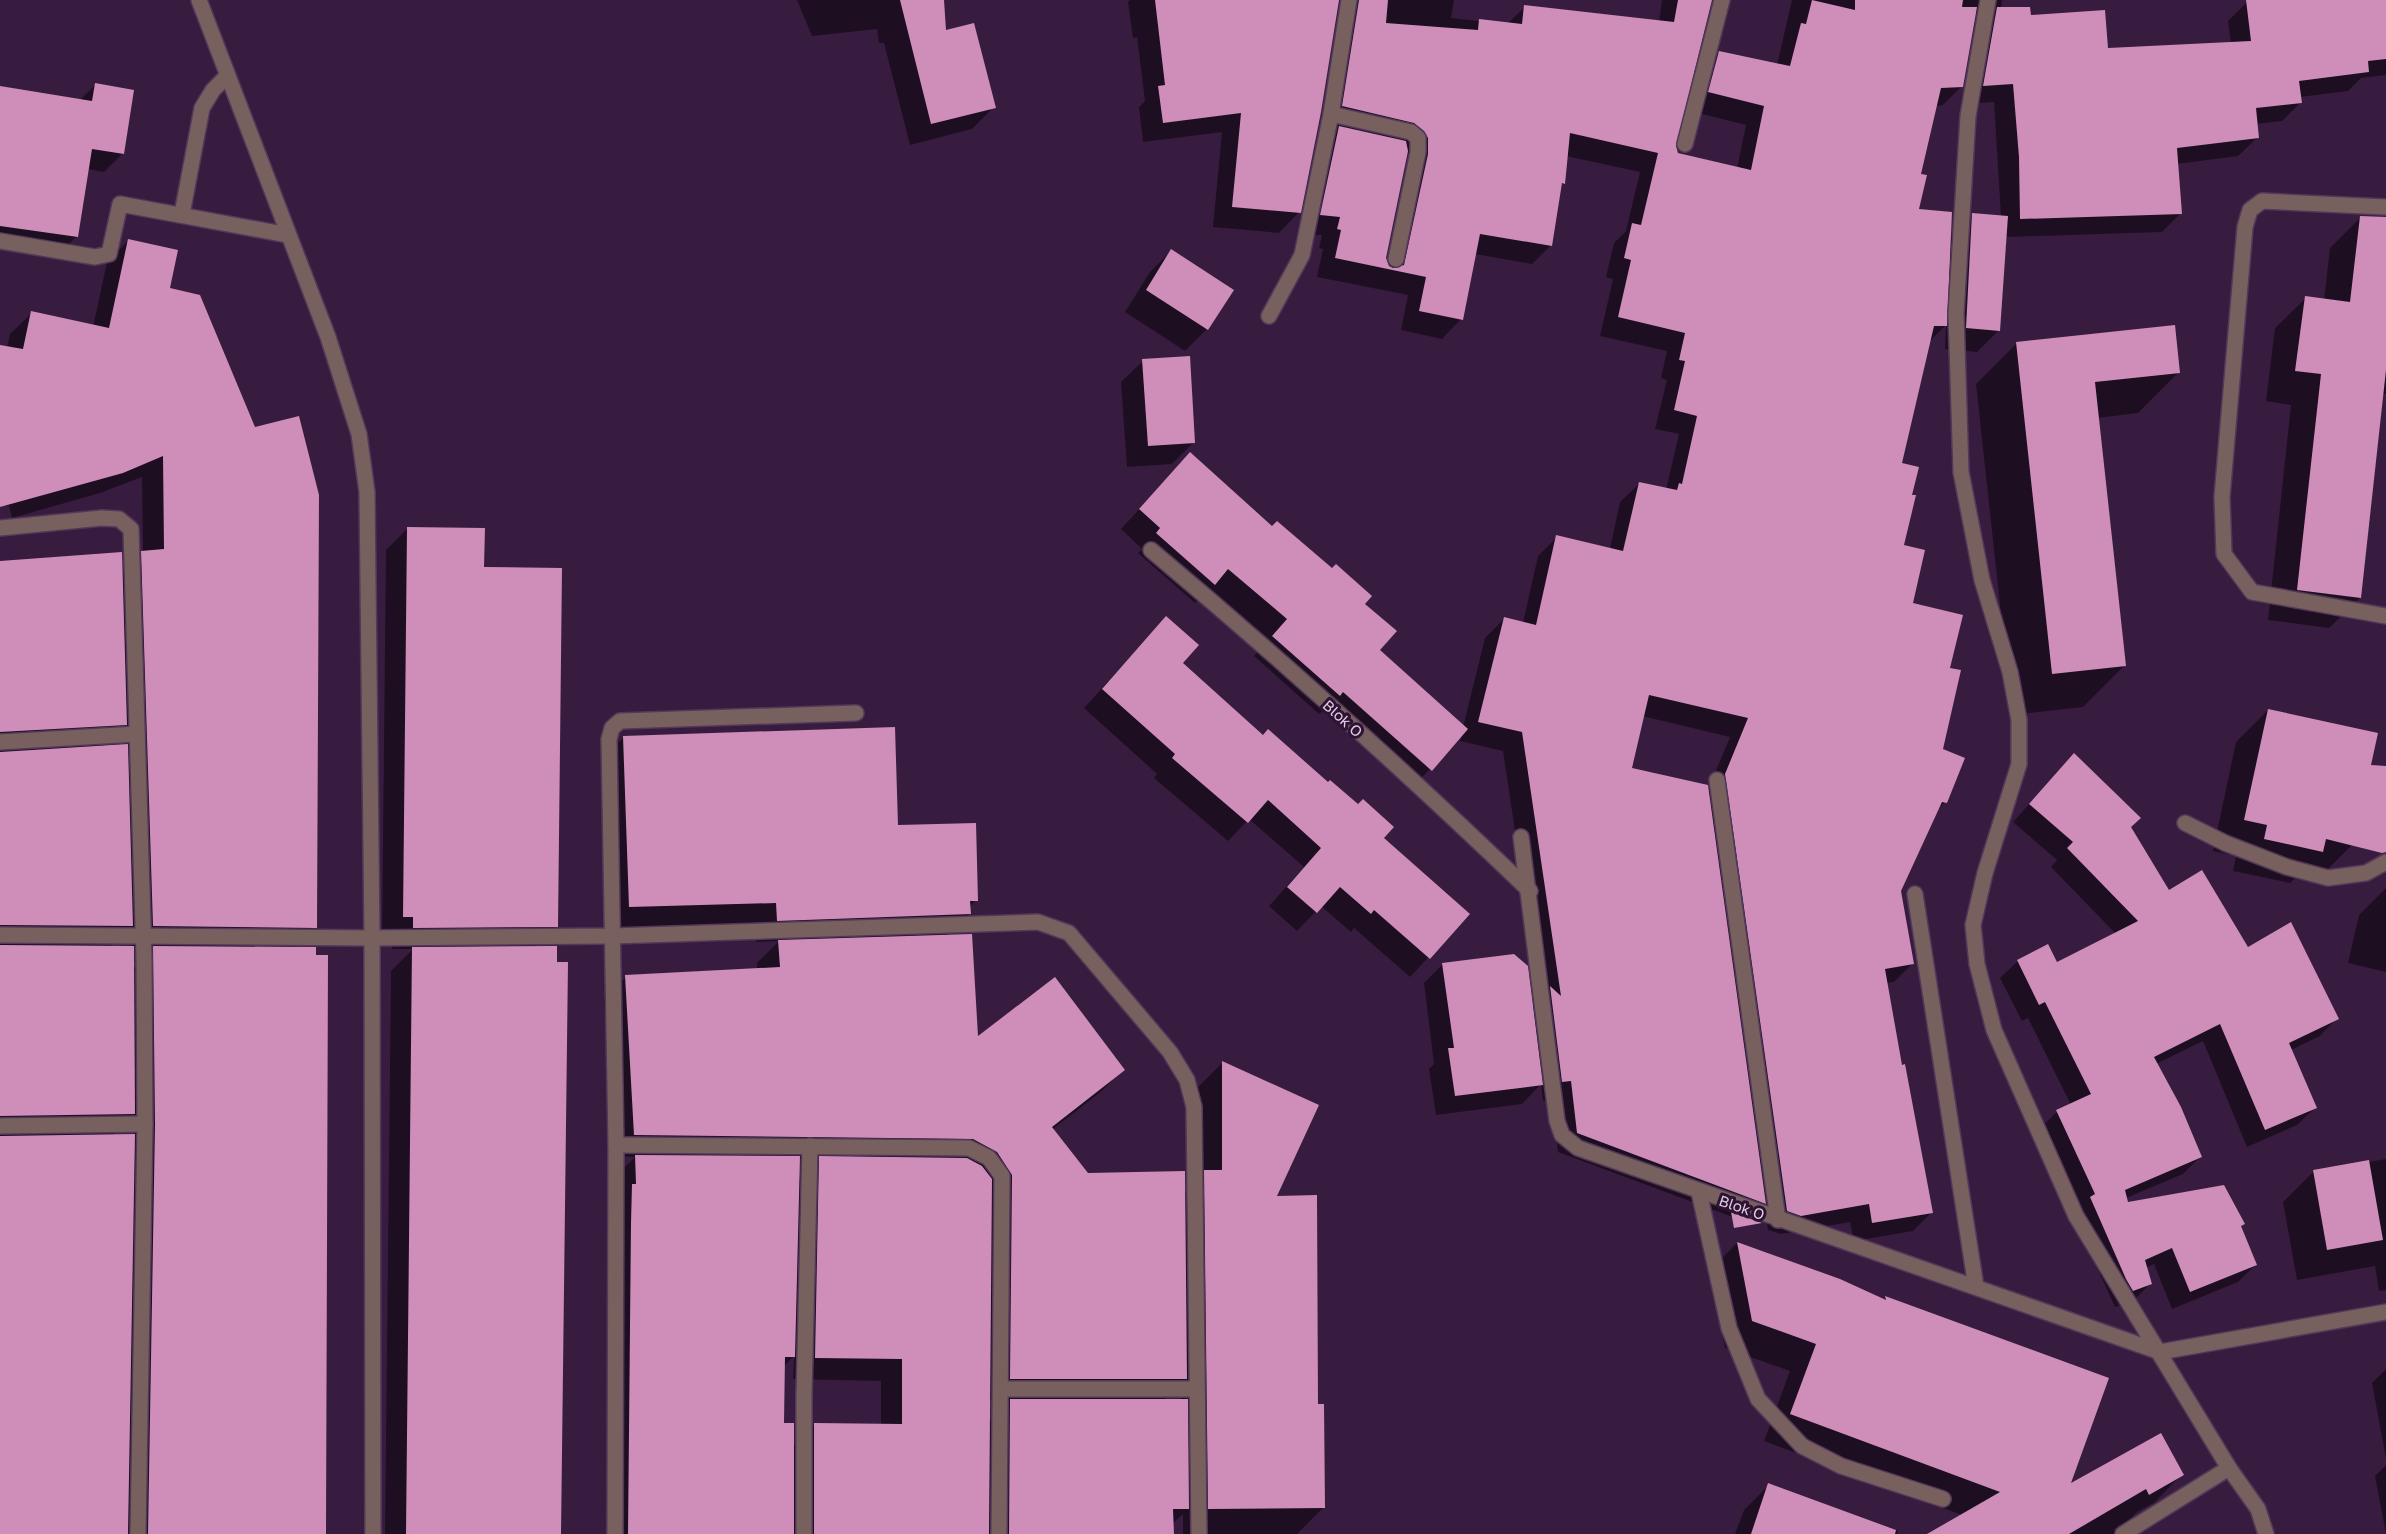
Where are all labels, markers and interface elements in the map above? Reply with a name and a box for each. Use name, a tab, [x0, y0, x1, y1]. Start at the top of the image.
street label: Blok O	[1320, 696, 1366, 740]
street label: Blok O	[1717, 1191, 1767, 1223]

